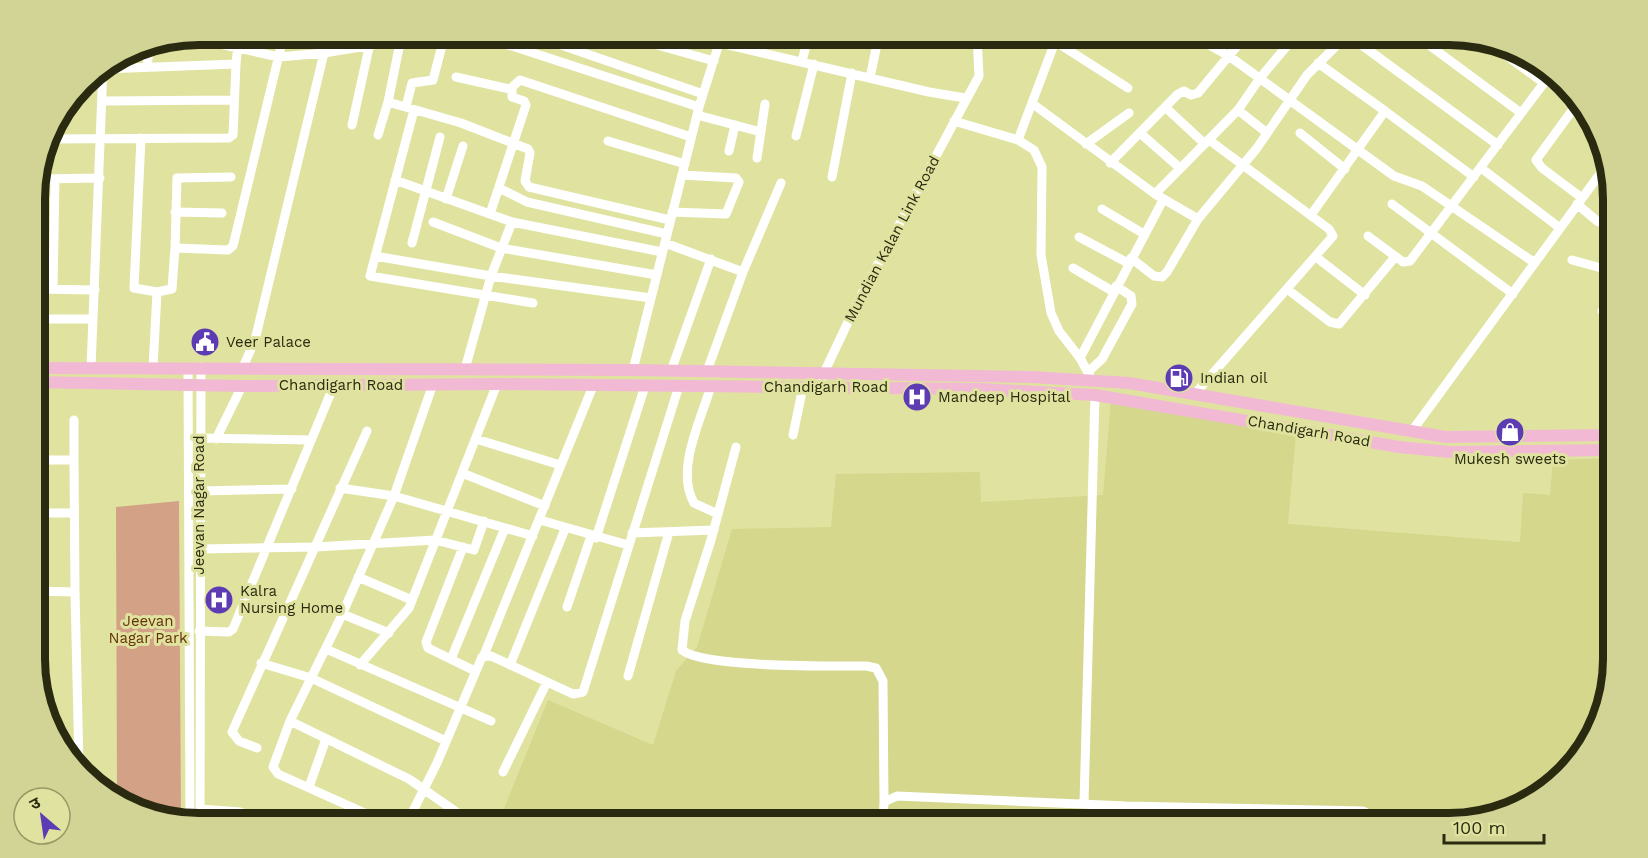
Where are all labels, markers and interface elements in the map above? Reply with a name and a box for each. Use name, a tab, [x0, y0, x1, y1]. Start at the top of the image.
street label: Mundian Kalan Link Road	[841, 153, 943, 325]
public building icon: Veer Palace	[189, 326, 221, 358]
place label: Veer Palace	[226, 333, 311, 351]
fuel station icon: Indian oil	[1163, 362, 1195, 394]
place label: Indian oil	[1200, 369, 1268, 387]
street label: Chandigarh Road	[279, 376, 403, 394]
street label: Chandigarh Road	[764, 378, 888, 396]
hospital icon: Mandeep Hospital	[901, 381, 933, 413]
place label: Mandeep Hospital	[938, 388, 1071, 406]
street label: Chandigarh Road	[1246, 411, 1372, 451]
shop icon: Mukesh sweets	[1494, 416, 1526, 448]
street label: Jeevan Nagar Road	[190, 435, 208, 575]
place label: Mukesh sweets	[1454, 450, 1566, 468]
place label: Kalra Nursing Home	[240, 582, 343, 617]
hospital icon: Kalra Nursing Home	[203, 584, 235, 616]
park label: Jeevan Nagar Park	[108, 612, 188, 647]
north arrow	[12, 786, 72, 846]
text: उ	[26, 792, 44, 814]
scale bar	[1444, 807, 1544, 845]
text: 100 m	[1453, 817, 1506, 838]

